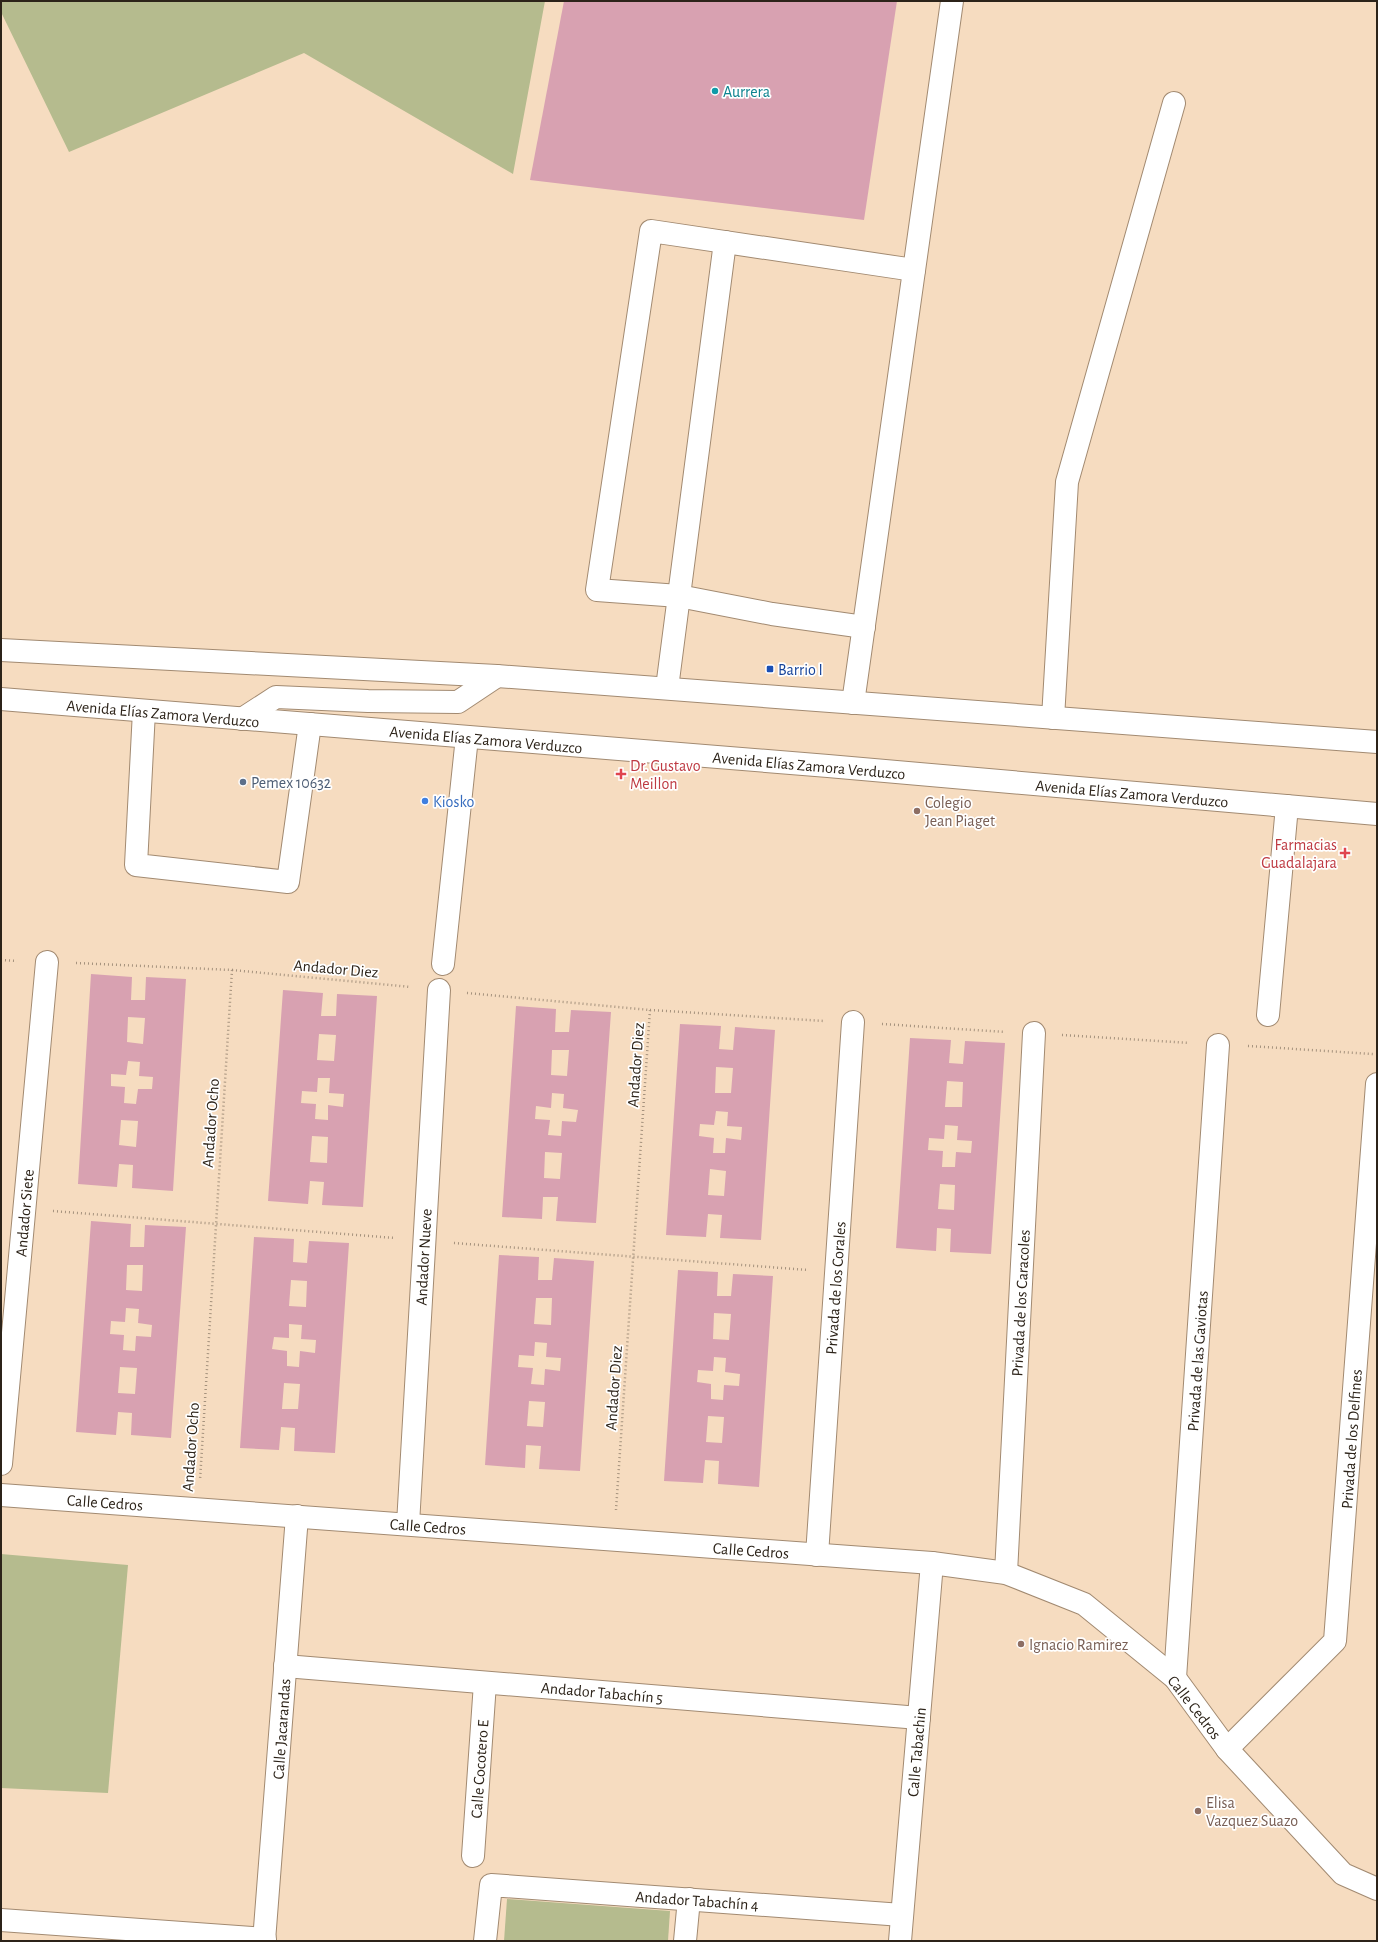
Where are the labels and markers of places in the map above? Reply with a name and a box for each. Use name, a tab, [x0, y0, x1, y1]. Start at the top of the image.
place label: Aurrera	[723, 84, 770, 100]
marker: Aurrera	[710, 86, 720, 96]
place label: Barrio I	[778, 662, 823, 678]
marker: Barrio I	[765, 664, 775, 674]
place label: Dr. Gustavo Meillon	[630, 758, 701, 792]
marker: Dr. Gustavo Meillon	[615, 768, 627, 780]
place label: Pemex 10632	[251, 775, 331, 791]
marker: Pemex 10632	[238, 777, 248, 787]
place label: Kiosko	[433, 794, 474, 810]
place label: Colegio Jean Piaget	[925, 795, 995, 829]
marker: Kiosko	[420, 796, 430, 806]
marker: Colegio Jean Piaget	[912, 806, 922, 816]
place label: Farmacias Guadalajara	[1261, 837, 1337, 872]
marker: Farmacias Guadalajara	[1340, 848, 1350, 858]
place label: Ignacio Ramirez	[1029, 1637, 1129, 1653]
marker: Ignacio Ramirez	[1016, 1639, 1026, 1649]
place label: Elisa Vazquez Suazo	[1206, 1795, 1298, 1829]
marker: Elisa Vazquez Suazo	[1193, 1806, 1203, 1816]

